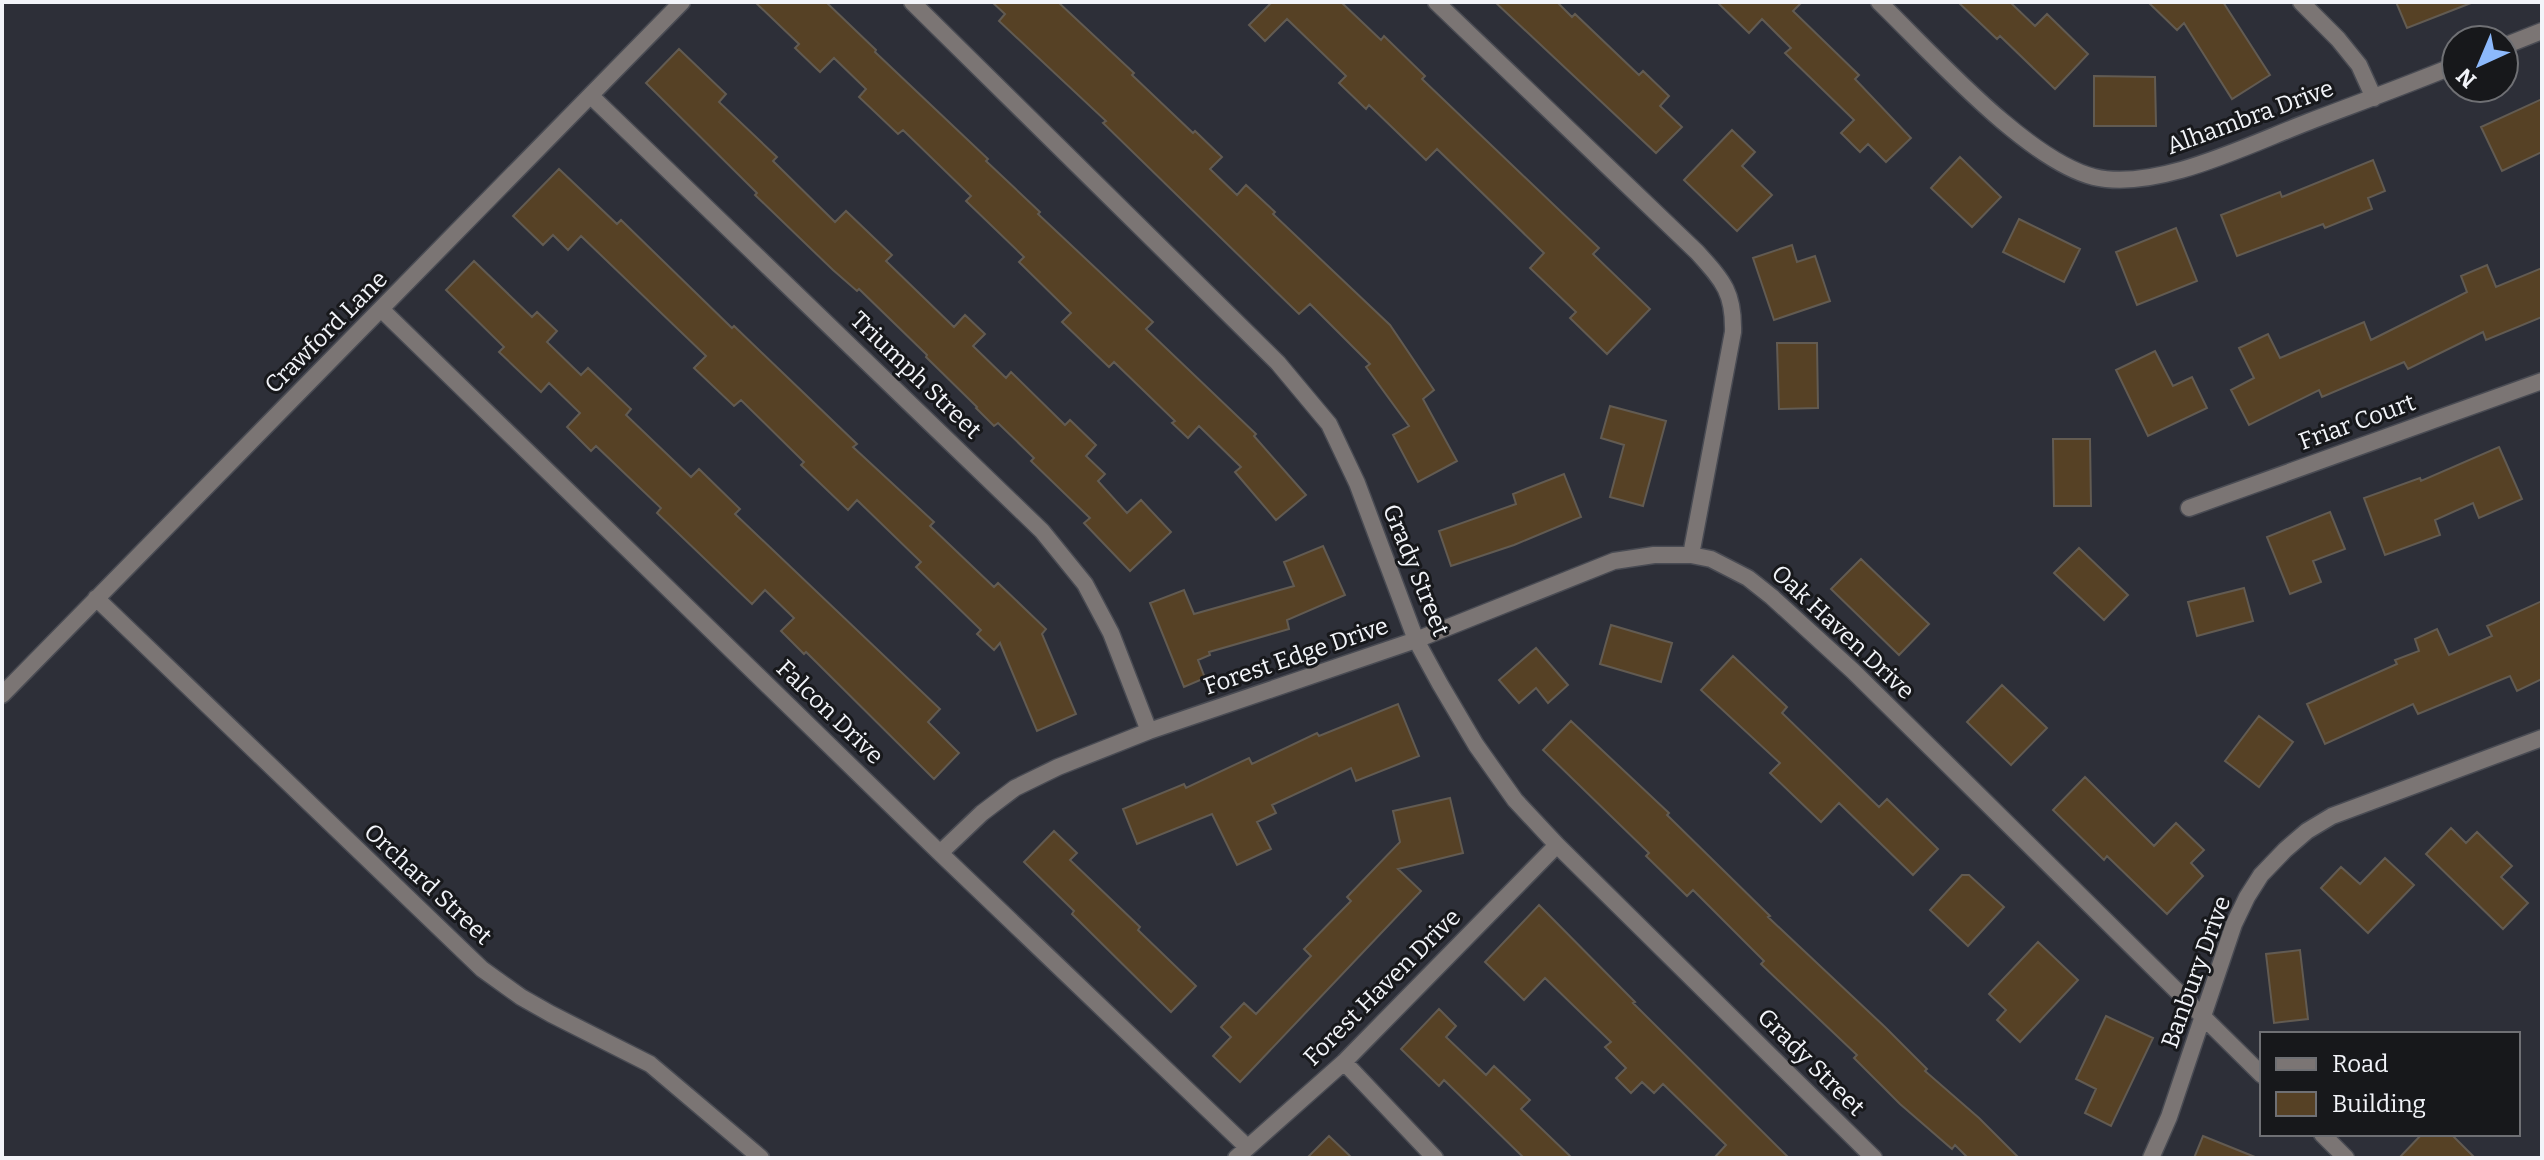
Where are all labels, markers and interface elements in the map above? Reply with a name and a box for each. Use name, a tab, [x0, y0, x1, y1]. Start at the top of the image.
north arrow	[2440, 24, 2520, 104]
text: N	[2451, 62, 2482, 94]
street label: Alhambra Drive	[2163, 74, 2337, 160]
street label: Crawford Lane	[259, 265, 393, 399]
street label: Triumph Street	[845, 306, 987, 444]
street label: Friar Court	[2295, 388, 2419, 456]
street label: Grady Street	[1377, 500, 1455, 640]
street label: Oak Haven Drive	[1766, 559, 1920, 705]
street label: Forest Edge Drive	[1200, 611, 1392, 701]
street label: Falcon Drive	[771, 654, 889, 770]
street label: Orchard Street	[358, 818, 498, 950]
street label: Banbury Drive	[2156, 892, 2236, 1052]
street label: Forest Haven Drive	[1298, 903, 1466, 1071]
street label: Grady Street	[1752, 1003, 1871, 1122]
legend	[2260, 1032, 2520, 1136]
text: Road	[2332, 1050, 2388, 1078]
text: Building	[2332, 1090, 2426, 1118]

